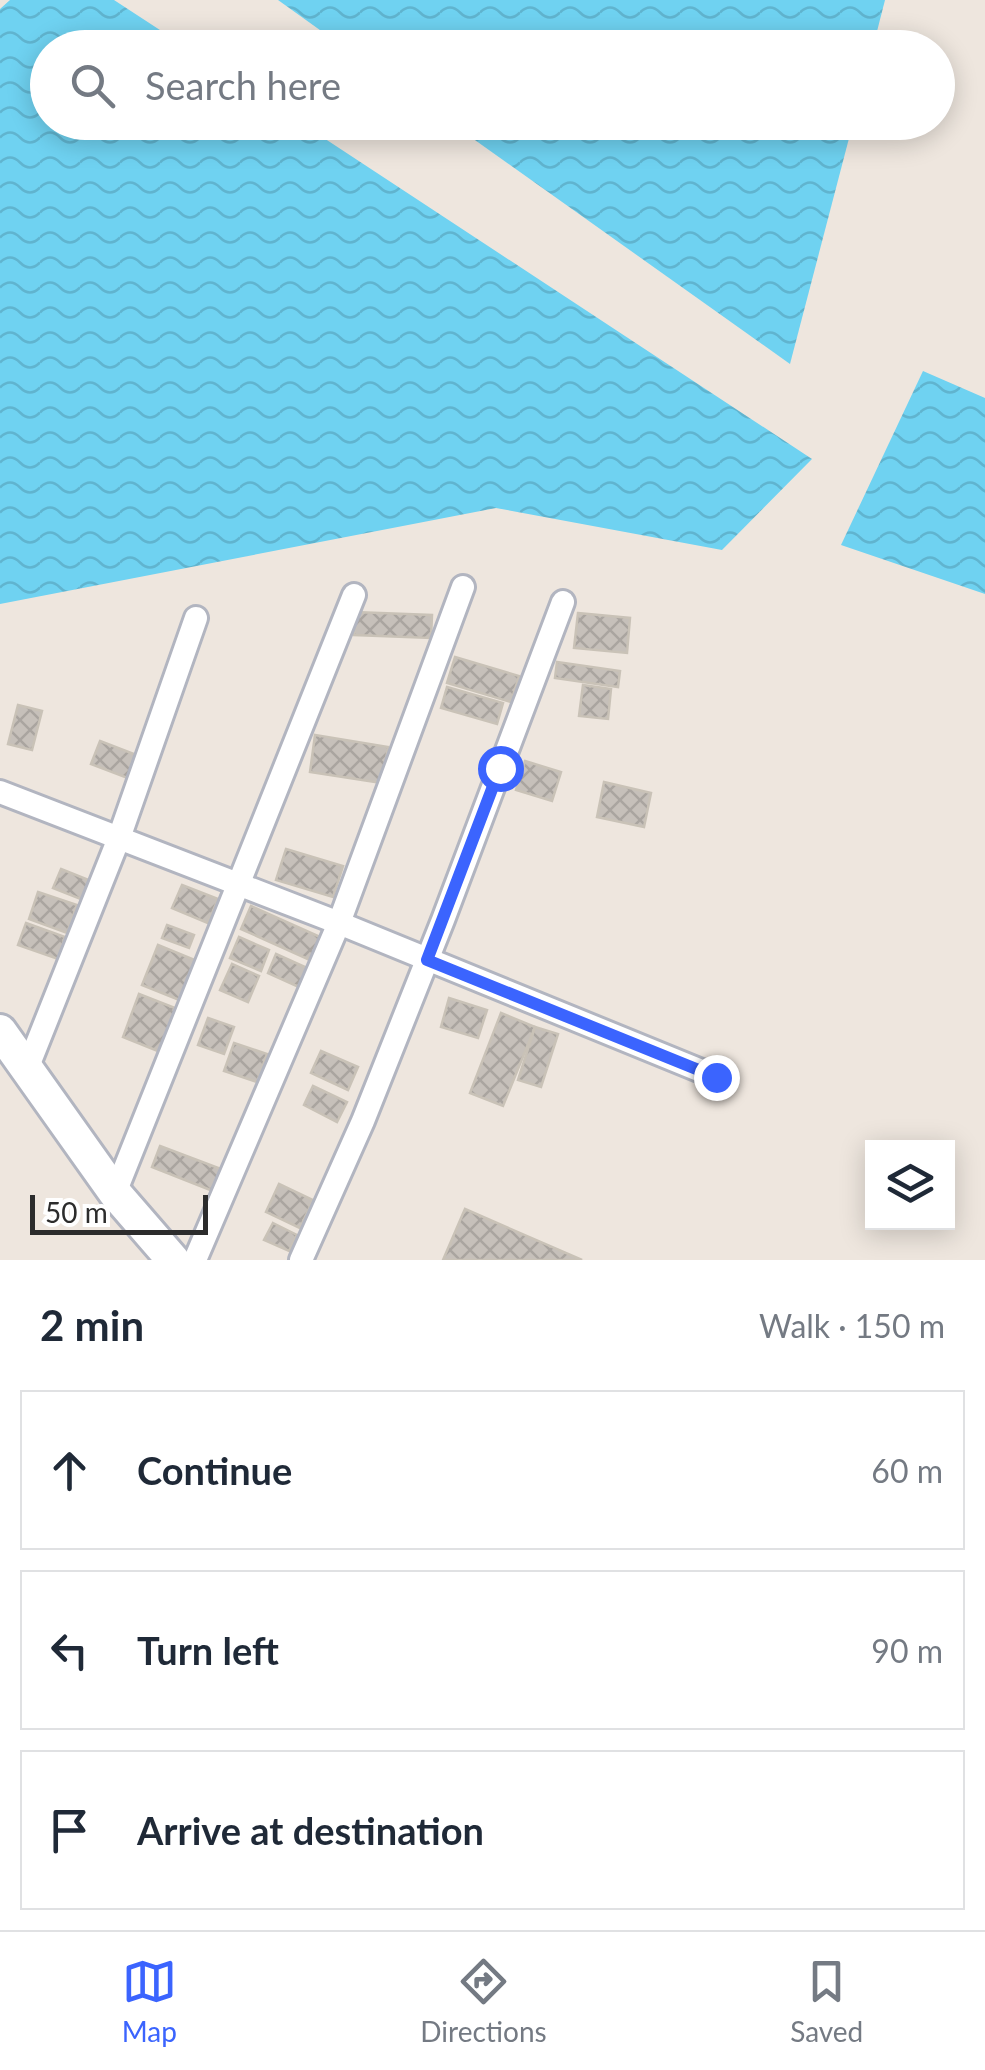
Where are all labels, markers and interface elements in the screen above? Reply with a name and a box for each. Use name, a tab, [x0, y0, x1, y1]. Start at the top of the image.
search box	[30, 30, 955, 140]
icon: search	[65, 58, 120, 113]
text: Search here	[145, 62, 341, 108]
route start	[478, 746, 524, 792]
route end	[694, 1055, 740, 1101]
map controls	[865, 1140, 955, 1230]
button: layers	[865, 1140, 955, 1230]
scale bar	[30, 1190, 208, 1234]
text: 50 m	[45, 1195, 108, 1229]
text: 2 min	[40, 1300, 144, 1350]
text: Walk · 150 m	[759, 1306, 945, 1345]
icon: ahead	[42, 1443, 97, 1498]
text: Continue	[137, 1447, 292, 1493]
text: 60 m	[871, 1451, 943, 1490]
icon: left	[42, 1623, 97, 1678]
text: Turn left	[137, 1627, 279, 1673]
text: 90 m	[871, 1631, 943, 1670]
icon: arrive	[42, 1803, 97, 1858]
text: Arrive at destination	[137, 1807, 484, 1853]
tab: Map	[122, 1954, 177, 2048]
tab: Directions	[420, 1954, 547, 2048]
tab: Saved	[790, 1954, 863, 2048]

